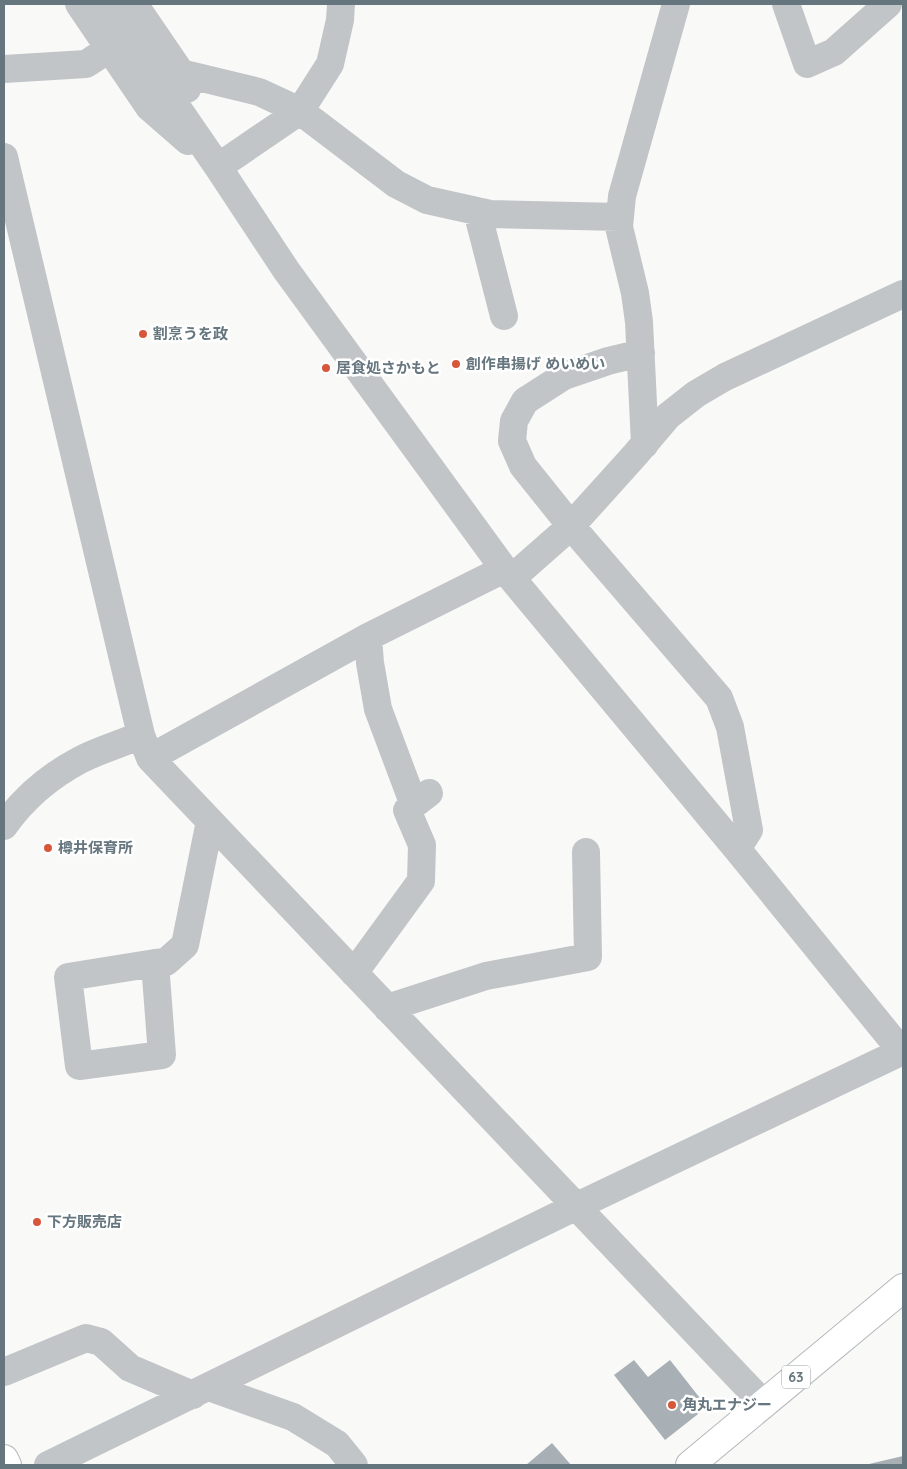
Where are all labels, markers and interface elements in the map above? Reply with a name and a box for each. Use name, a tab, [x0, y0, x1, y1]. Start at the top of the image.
place label: 割烹うを政	[153, 324, 228, 343]
marker: 割烹うを政	[137, 328, 149, 340]
place label: 創作串揚げ めいめい	[466, 354, 605, 373]
place label: 居食処さかもと	[336, 358, 441, 377]
marker: 創作串揚げ めいめい	[450, 358, 462, 370]
marker: 居食処さかもと	[320, 362, 332, 374]
place label: 樽井保育所	[58, 838, 133, 857]
marker: 樽井保育所	[42, 842, 54, 854]
place label: 下方販売店	[47, 1212, 122, 1231]
marker: 下方販売店	[31, 1216, 43, 1228]
road number: 63	[782, 1365, 810, 1388]
place label: 角丸エナジー	[682, 1395, 772, 1414]
marker: 角丸エナジー	[666, 1399, 678, 1411]

